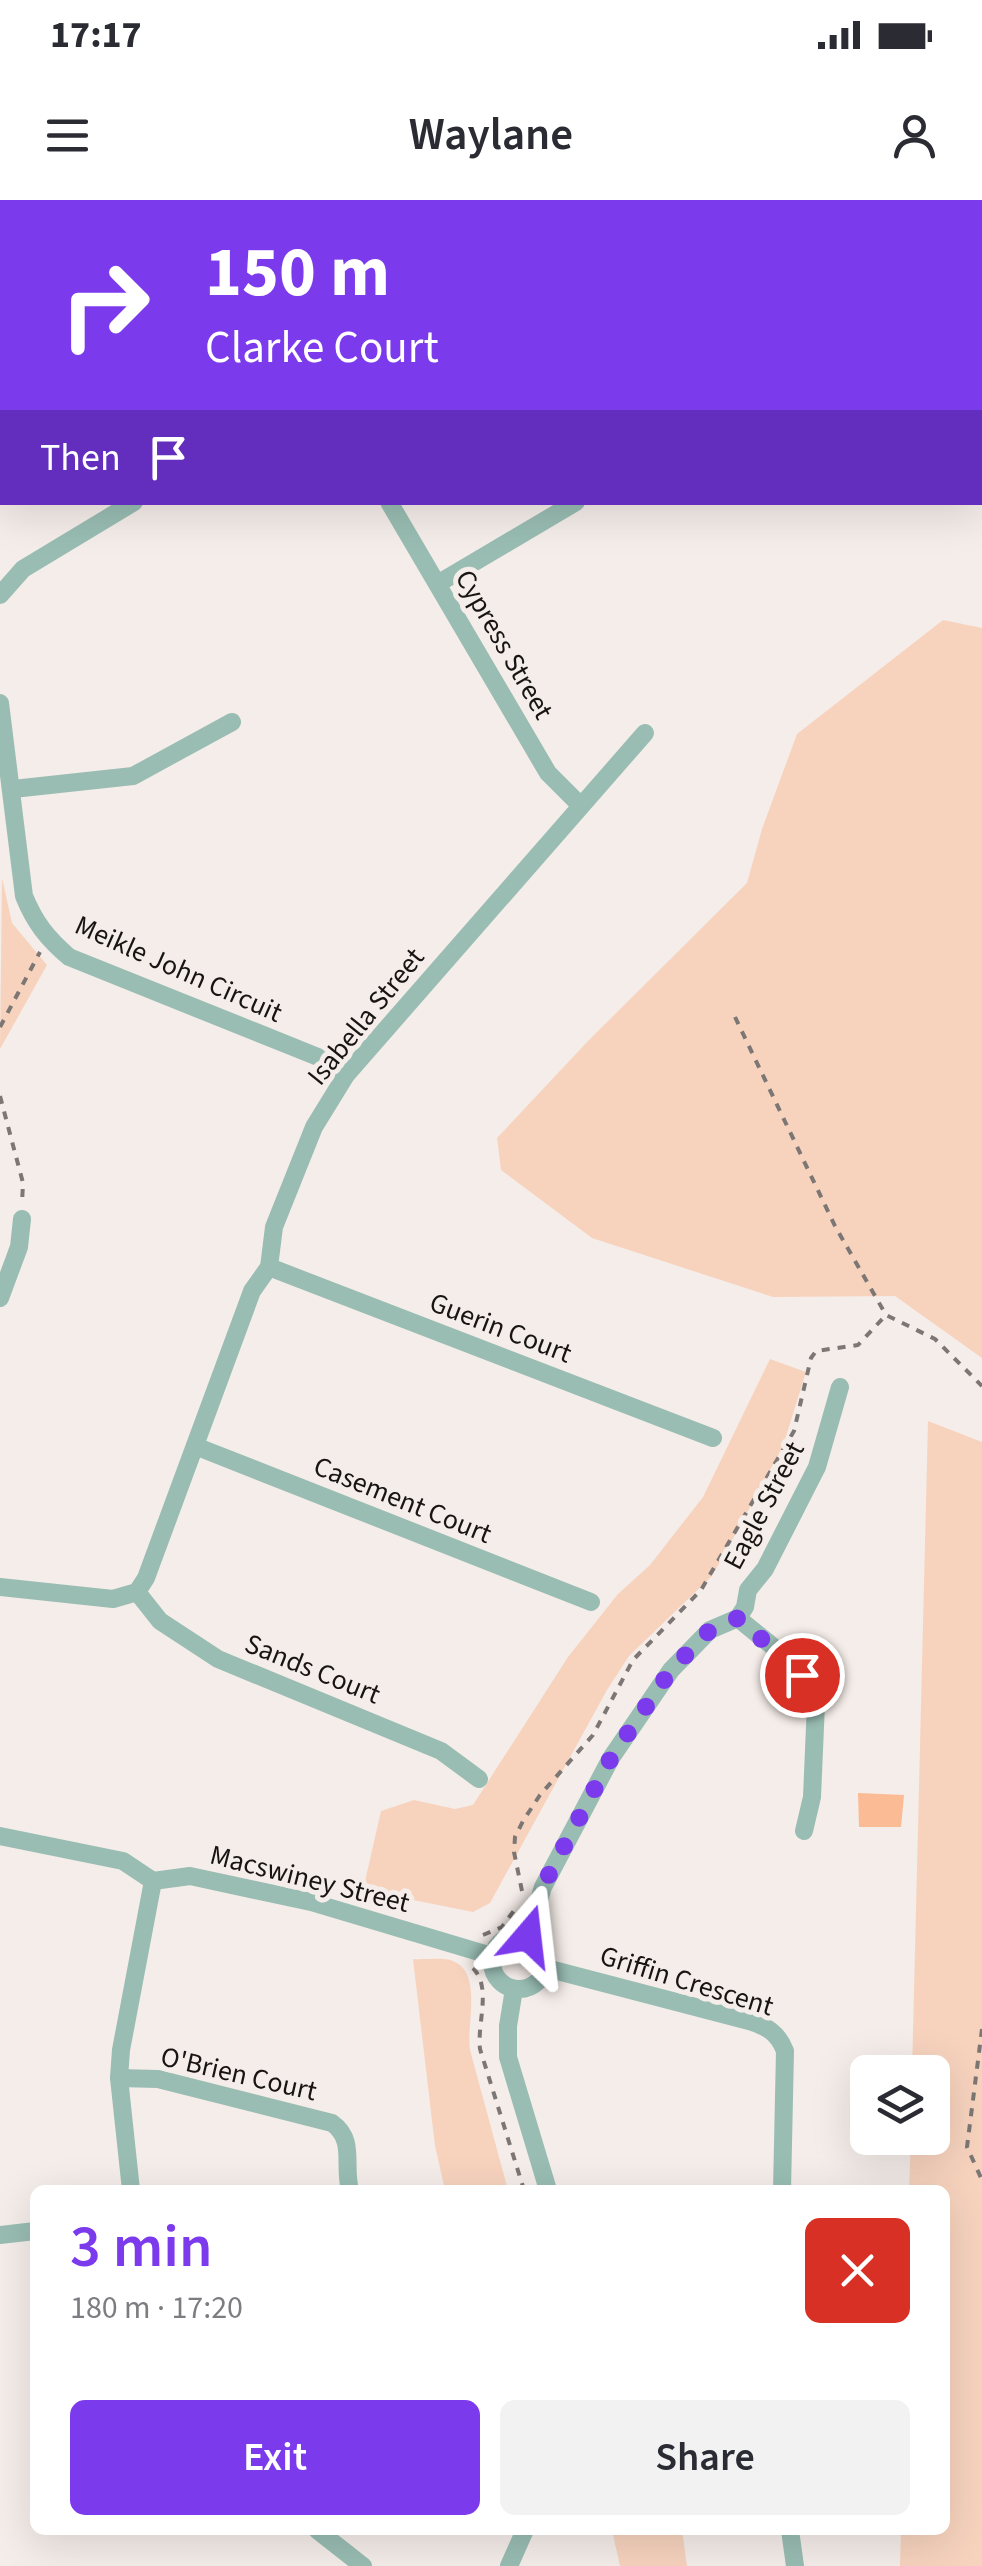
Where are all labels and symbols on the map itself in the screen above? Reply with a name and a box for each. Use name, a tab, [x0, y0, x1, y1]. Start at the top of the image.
street label: Cypress Street	[445, 562, 563, 727]
street label: Meikle John Circuit	[69, 905, 289, 1033]
street label: Isabella Street	[298, 939, 434, 1094]
street label: Guerin Court	[424, 1282, 578, 1374]
street label: Eagle Street	[713, 1434, 815, 1577]
street label: Casement Court	[308, 1446, 498, 1554]
street label: Sands Court	[239, 1624, 387, 1714]
pin	[760, 1633, 845, 1718]
street label: Macswiney Street	[206, 1835, 414, 1923]
position arrow	[476, 1884, 580, 1988]
street label: Griffin Crescent	[595, 1936, 779, 2027]
street label: O'Brien Court	[157, 2037, 321, 2111]

